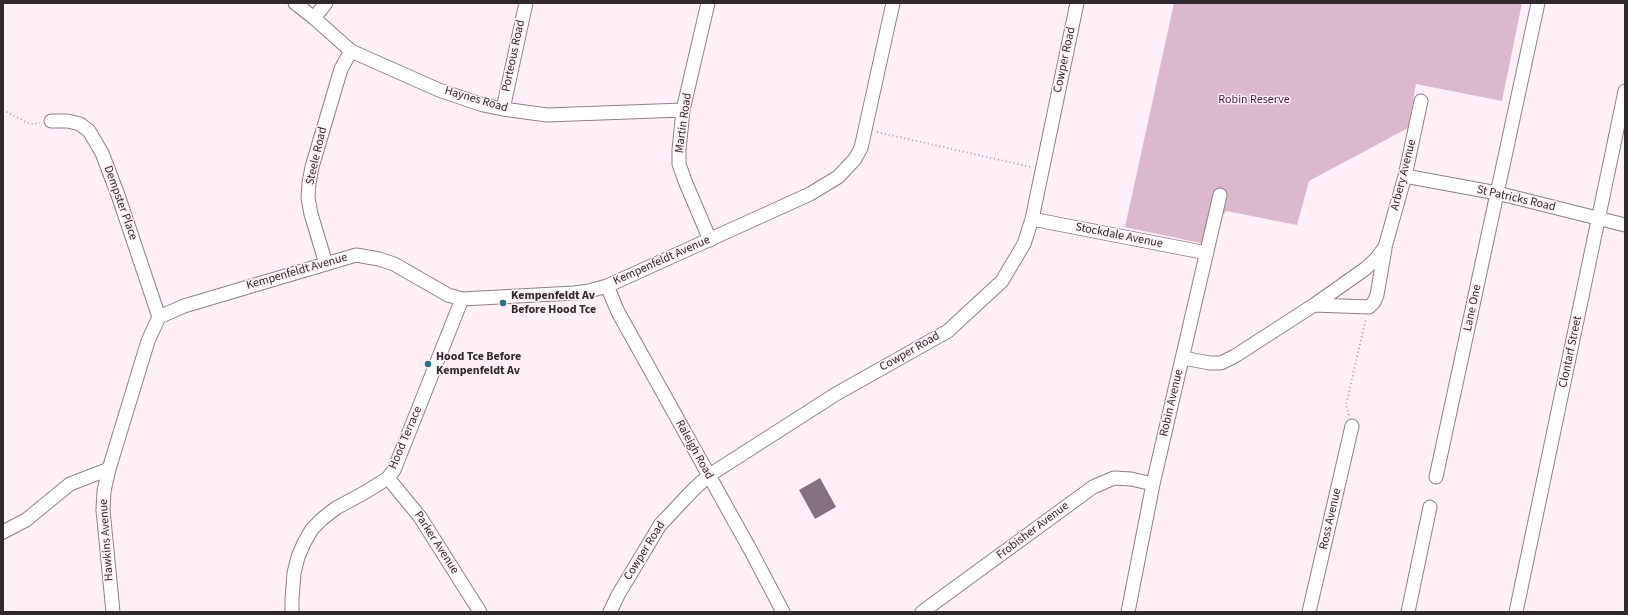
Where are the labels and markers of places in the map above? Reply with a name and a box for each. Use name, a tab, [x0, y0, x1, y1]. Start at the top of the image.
place label: Kempenfeldt Av Before Hood Tce	[511, 289, 596, 317]
marker: Kempenfeldt Av Before Hood Tce	[498, 298, 508, 308]
place label: Hood Tce Before Kempenfeldt Av	[436, 350, 521, 378]
marker: Hood Tce Before Kempenfeldt Av	[423, 359, 433, 369]

